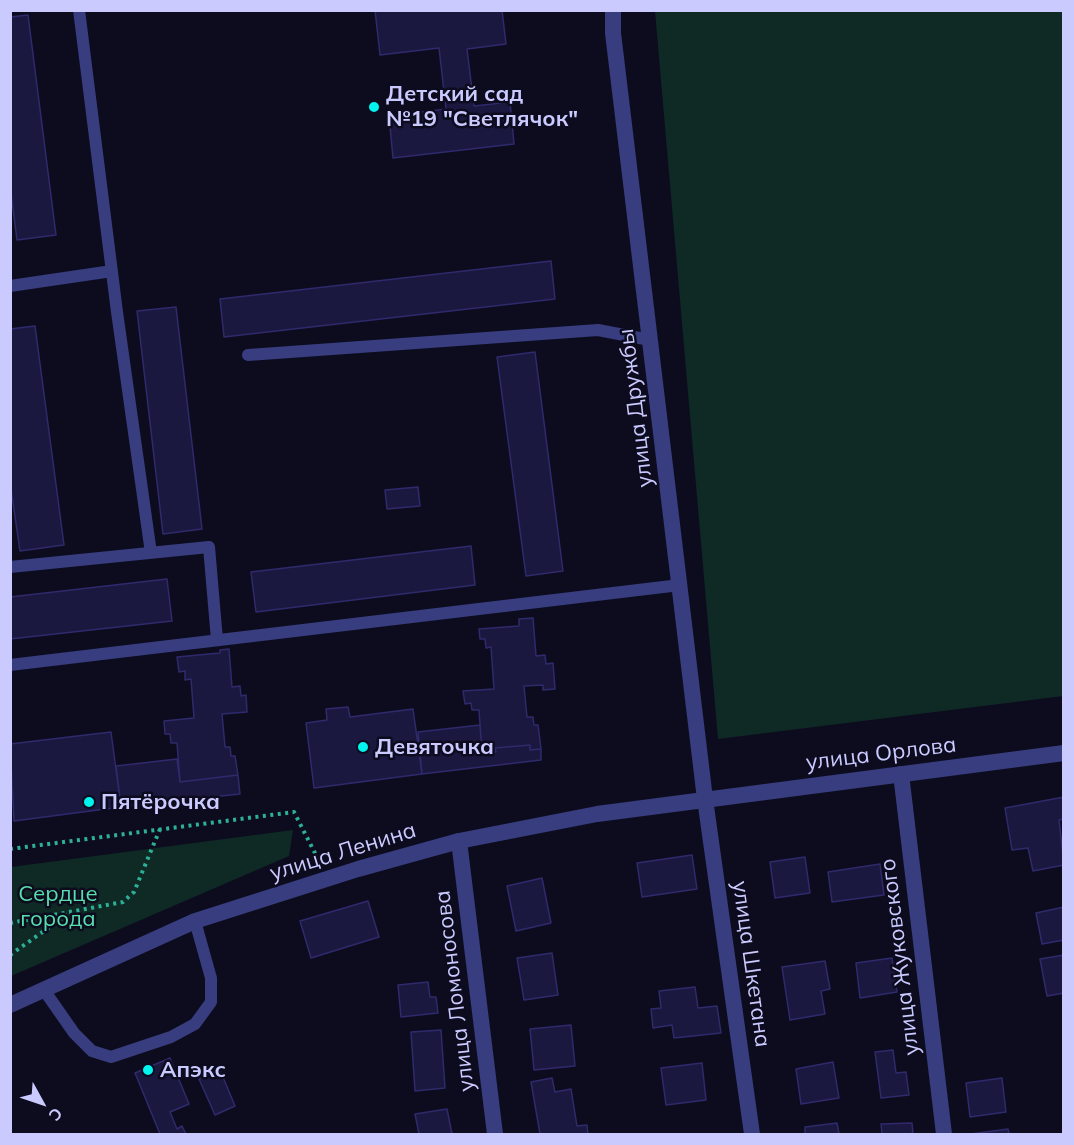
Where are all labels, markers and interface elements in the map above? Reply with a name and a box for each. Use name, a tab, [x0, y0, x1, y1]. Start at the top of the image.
place label: Детский сад №19 "Светлячок"	[386, 81, 578, 132]
marker: Детский сад №19 "Светлячок"	[367, 100, 381, 114]
street label: улица Дружбы	[613, 327, 659, 489]
street label: улица Орлова	[804, 732, 958, 776]
place label: Девяточка	[375, 734, 494, 760]
marker: Девяточка	[356, 740, 370, 754]
place label: Пятёрочка	[101, 789, 220, 815]
marker: Пятёрочка	[82, 795, 96, 809]
street label: улица Ленина	[267, 817, 419, 887]
street label: улица Жуковского	[875, 857, 925, 1057]
street label: улица Шкетана	[726, 879, 776, 1049]
park label: Сердце города	[18, 881, 98, 932]
street label: улица Ломоносова	[430, 889, 480, 1093]
place label: Апэкс	[160, 1057, 226, 1083]
marker: Апэкс	[141, 1063, 155, 1077]
north arrow	[12, 1073, 72, 1133]
text: С	[45, 1104, 67, 1125]

